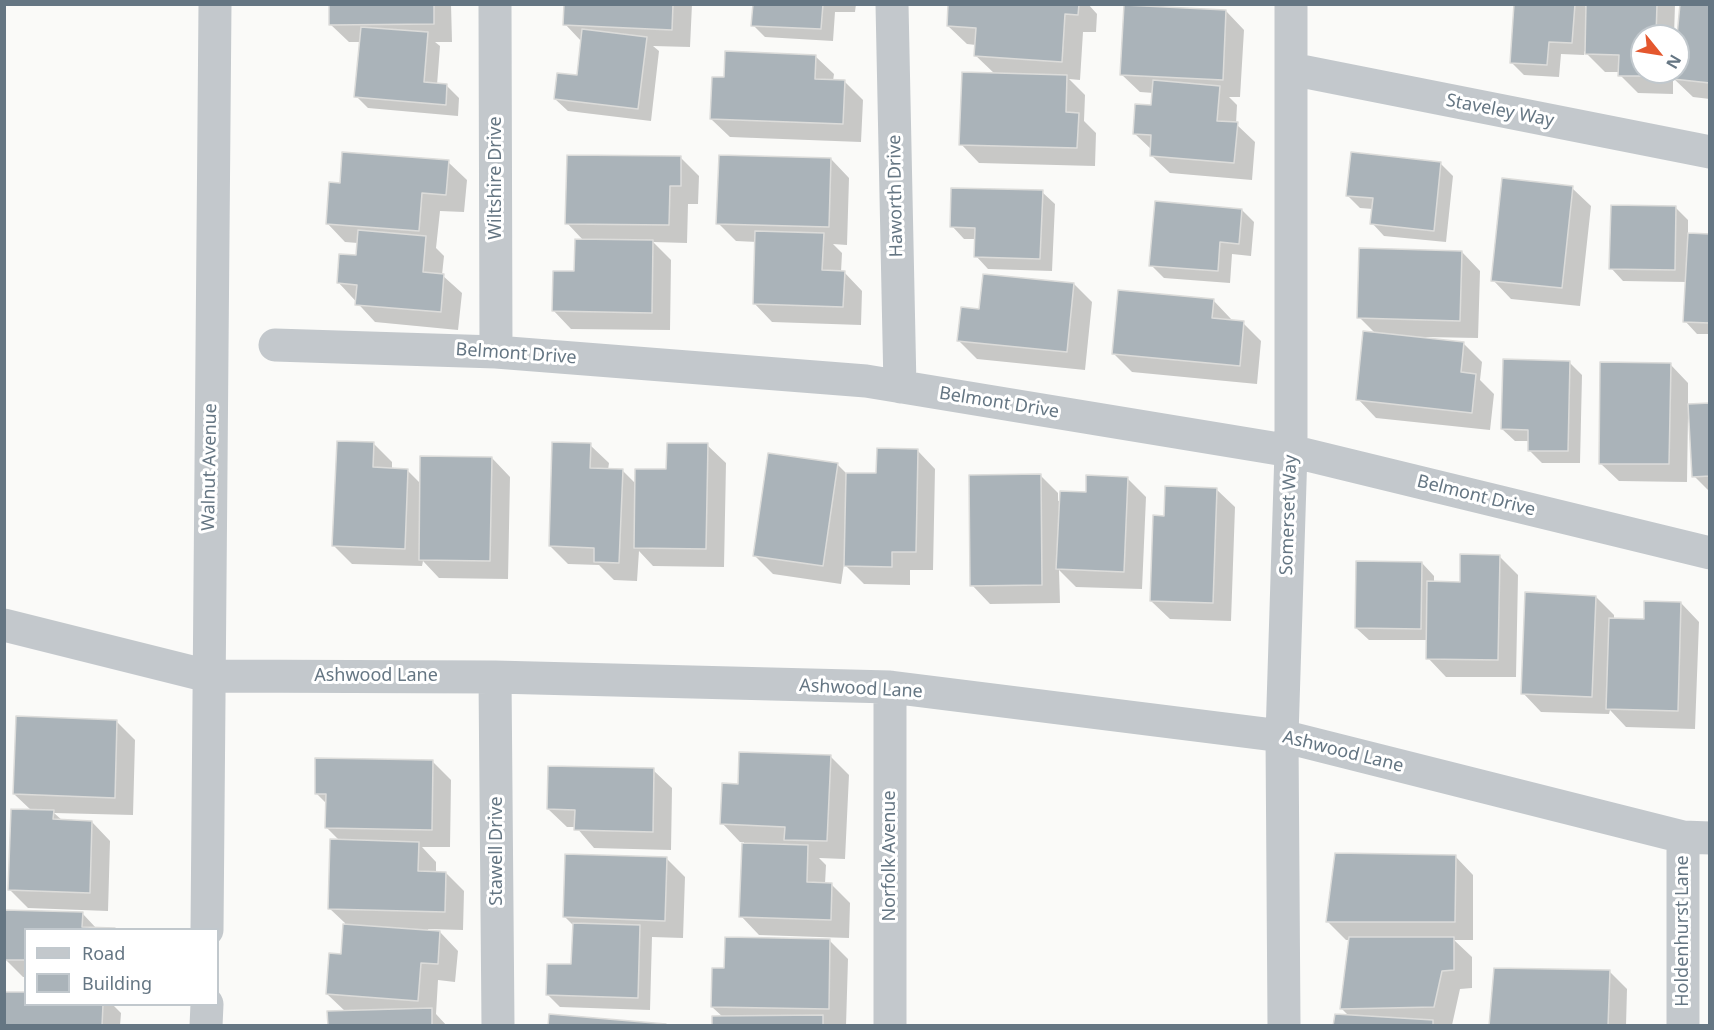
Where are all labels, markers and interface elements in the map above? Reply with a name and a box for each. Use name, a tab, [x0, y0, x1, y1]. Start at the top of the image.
north arrow	[1630, 24, 1690, 84]
text: N	[1661, 51, 1687, 73]
street label: Staveley Way	[1444, 90, 1556, 132]
street label: Wiltshire Drive	[485, 116, 507, 240]
street label: Haworth Drive	[884, 134, 908, 258]
street label: Belmont Drive	[455, 339, 577, 369]
street label: Belmont Drive	[938, 383, 1060, 423]
street label: Walnut Avenue	[198, 403, 222, 531]
street label: Somerset Way	[1276, 454, 1302, 576]
street label: Belmont Drive	[1415, 471, 1537, 521]
street label: Ashwood Lane	[314, 665, 438, 687]
street label: Ashwood Lane	[799, 675, 923, 703]
street label: Ashwood Lane	[1280, 727, 1406, 777]
street label: Norfolk Avenue	[879, 790, 901, 922]
street label: Stawell Drive	[486, 796, 508, 906]
street label: Holdenhurst Lane	[1672, 855, 1694, 1007]
legend	[24, 928, 219, 1006]
text: Road	[82, 941, 125, 965]
text: Building	[82, 971, 152, 995]

